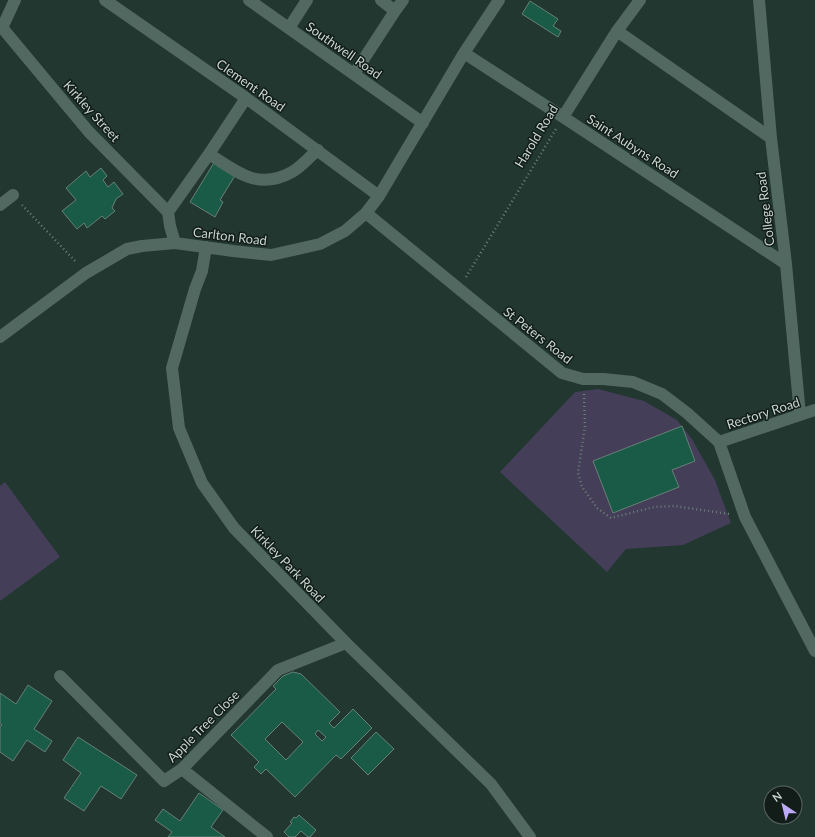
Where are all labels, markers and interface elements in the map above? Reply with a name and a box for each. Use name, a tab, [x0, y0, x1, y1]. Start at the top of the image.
street label: Southwell Road	[303, 18, 385, 82]
street label: Clement Road	[214, 55, 288, 115]
street label: Kirkley Street	[60, 77, 124, 145]
street label: Harold Road	[511, 102, 561, 170]
street label: Saint Aubyns Road	[584, 110, 682, 182]
street label: College Road	[753, 171, 777, 247]
street label: Carlton Road	[192, 224, 268, 248]
street label: St Peters Road	[500, 303, 576, 367]
street label: Rectory Road	[724, 394, 802, 432]
street label: Kirkley Park Road	[247, 522, 329, 606]
street label: Apple Tree Close	[164, 686, 243, 765]
north arrow	[763, 785, 803, 825]
text: N	[770, 789, 784, 804]

